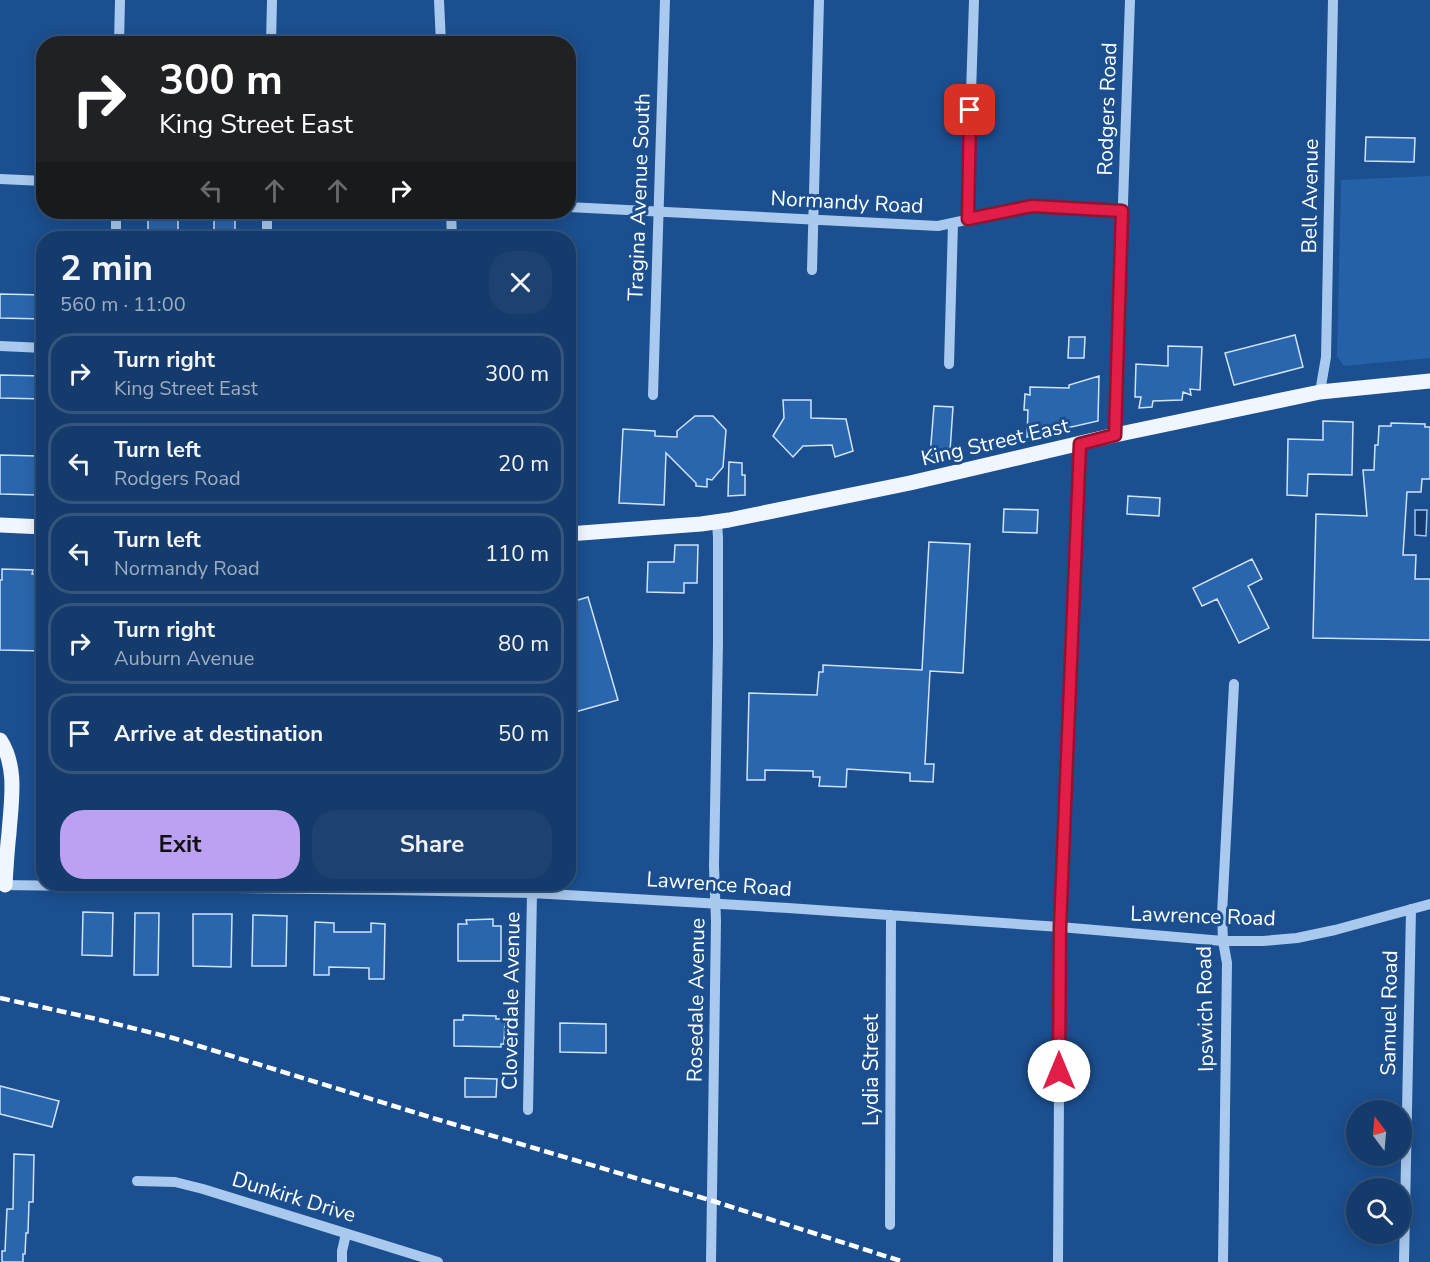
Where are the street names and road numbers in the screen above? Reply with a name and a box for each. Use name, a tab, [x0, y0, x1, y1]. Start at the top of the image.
street label: Rodgers Road	[1091, 42, 1123, 176]
street label: Tragina Avenue South	[621, 93, 657, 301]
street label: Bell Avenue	[1295, 138, 1325, 254]
street label: Normandy Road	[770, 184, 924, 220]
street label: King Street East	[918, 411, 1072, 473]
street label: Lawrence Road	[645, 865, 793, 903]
street label: Lawrence Road	[1130, 899, 1276, 933]
street label: Cloverdale Avenue	[495, 912, 527, 1090]
street label: Rosedale Avenue	[681, 918, 711, 1082]
street label: Ipswich Road	[1190, 946, 1220, 1072]
street label: Samuel Road	[1374, 950, 1404, 1076]
street label: Lydia Street	[857, 1013, 885, 1126]
street label: Dunkirk Drive	[229, 1165, 359, 1229]

